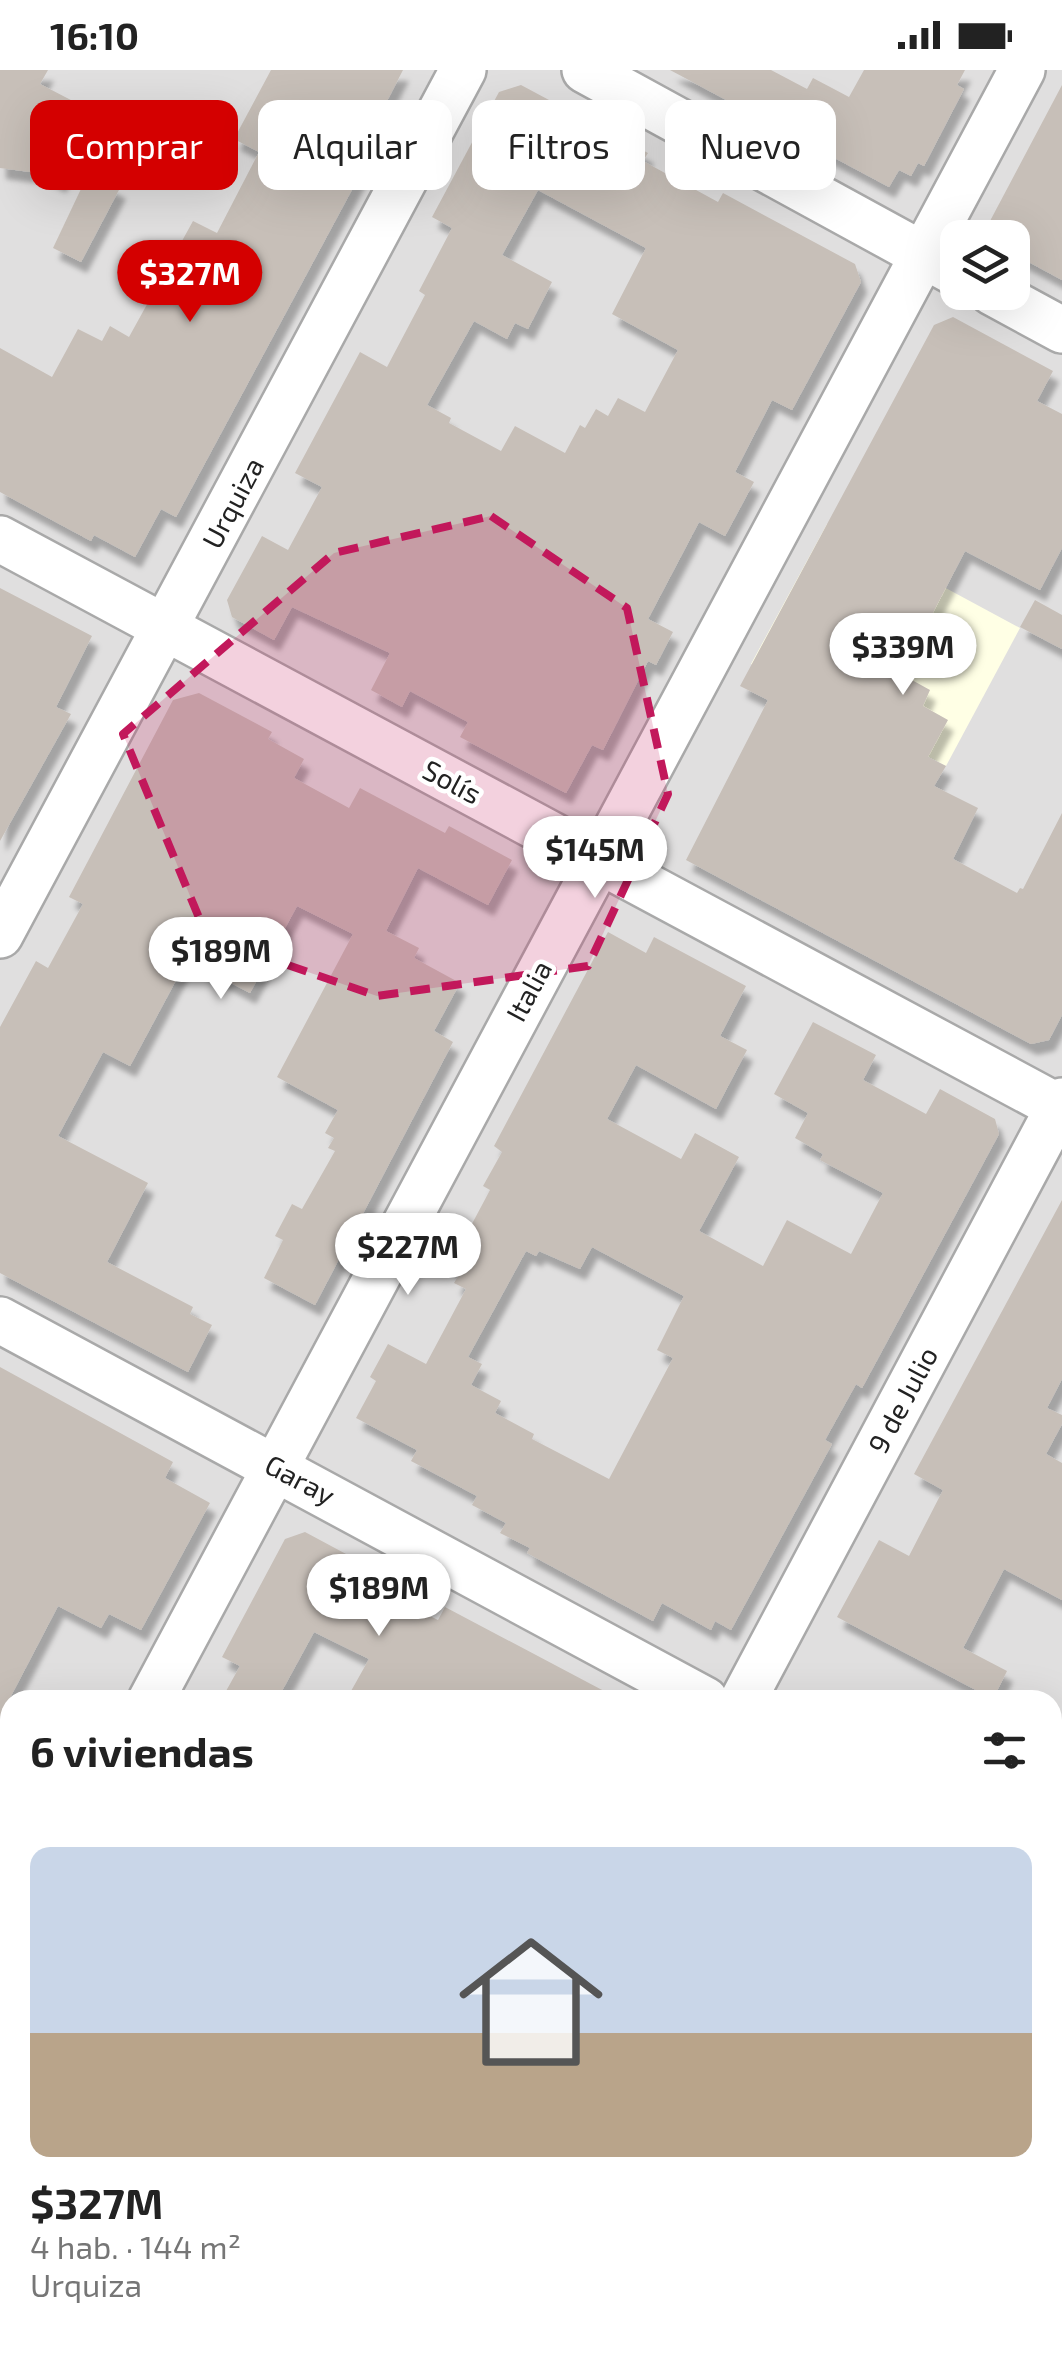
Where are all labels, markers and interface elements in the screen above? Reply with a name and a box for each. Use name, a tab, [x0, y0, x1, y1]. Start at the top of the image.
text: 16:10	[50, 12, 139, 58]
chip: Comprar	[30, 100, 238, 190]
chip: Alquilar	[258, 100, 452, 190]
chip: Filtros	[472, 100, 645, 190]
chip: Nuevo	[665, 100, 836, 190]
map controls	[940, 220, 1030, 310]
button: layers	[940, 220, 1030, 310]
pin: $327M	[120, 240, 260, 325]
text: $327M	[139, 253, 241, 291]
street label: Urquiza	[194, 451, 270, 554]
pin: $339M	[833, 613, 973, 698]
text: $339M	[851, 626, 955, 664]
street label: Solís	[418, 752, 487, 810]
pin: $145M	[525, 816, 665, 901]
text: $145M	[545, 829, 645, 867]
pin: $189M	[151, 917, 291, 1002]
text: $189M	[171, 930, 271, 968]
street label: Italia	[498, 954, 558, 1027]
pin: $227M	[338, 1213, 478, 1298]
text: $227M	[357, 1226, 459, 1264]
street label: 9 de Julio	[860, 1340, 944, 1459]
street label: Garay	[260, 1447, 341, 1512]
pin: $189M	[309, 1554, 449, 1639]
text: $189M	[329, 1567, 429, 1605]
icon: filters	[977, 1723, 1032, 1778]
text: 6 viviendas	[30, 1725, 254, 1775]
icon: home	[441, 1912, 621, 2092]
text: $327M	[30, 2177, 163, 2227]
text: 4 hab. · 144 m²	[30, 2227, 241, 2265]
text: Urquiza	[30, 2265, 142, 2303]

